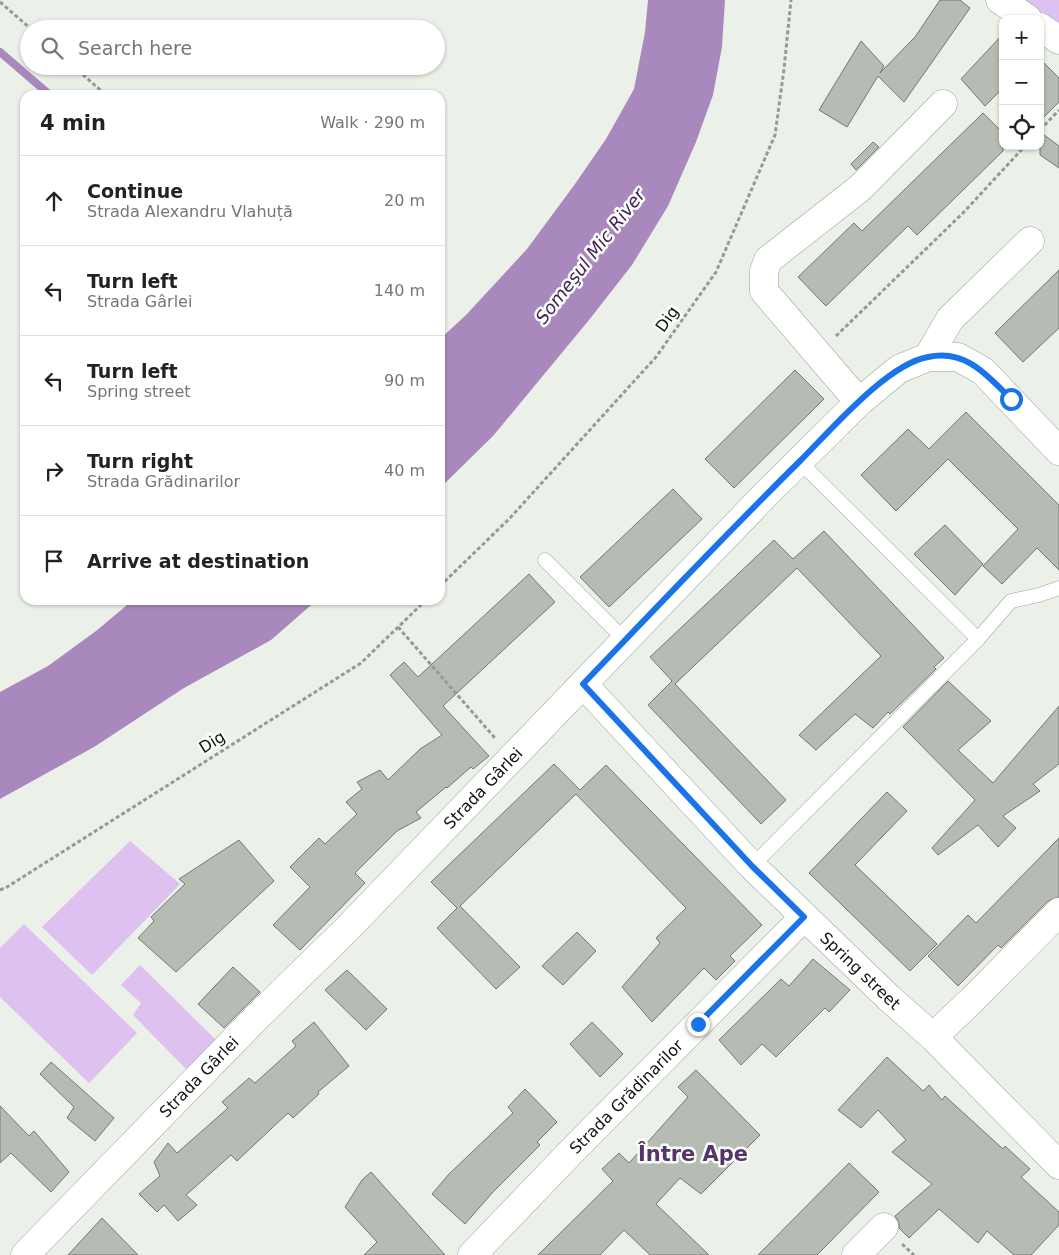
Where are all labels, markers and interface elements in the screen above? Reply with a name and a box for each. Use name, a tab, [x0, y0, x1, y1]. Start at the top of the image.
map controls	[999, 15, 1044, 150]
button: +	[999, 15, 1044, 60]
search box	[20, 20, 445, 75]
icon: search	[38, 34, 66, 62]
text: Search here	[78, 37, 192, 59]
button: −	[999, 60, 1044, 105]
button: locate	[999, 105, 1044, 150]
text: 4 min	[40, 111, 106, 135]
text: Walk · 290 m	[320, 113, 425, 132]
text: Continue	[87, 180, 183, 202]
water label: Someşul Mic River	[531, 183, 650, 328]
icon: ahead	[40, 187, 68, 215]
text: 20 m	[384, 191, 425, 210]
text: Strada Alexandru Vlahuță	[87, 202, 293, 221]
text: Turn left	[87, 270, 178, 292]
icon: left	[40, 277, 68, 305]
text: 140 m	[374, 281, 425, 300]
text: Strada Gârlei	[87, 292, 192, 311]
street label: Dig	[651, 303, 683, 335]
text: Turn left	[87, 360, 178, 382]
icon: left	[40, 367, 68, 395]
text: 90 m	[384, 371, 425, 390]
text: Spring street	[87, 382, 191, 401]
route start	[1000, 388, 1023, 411]
text: Turn right	[87, 450, 193, 472]
icon: right	[40, 457, 68, 485]
text: 40 m	[384, 461, 425, 480]
text: Strada Grădinarilor	[87, 472, 240, 491]
icon: arrive	[40, 547, 68, 575]
text: Arrive at destination	[87, 550, 309, 572]
street label: Dig	[196, 727, 228, 757]
street label: Strada Gârlei	[439, 743, 526, 833]
street label: Spring street	[817, 928, 904, 1013]
route end	[687, 1013, 710, 1036]
street label: Strada Gârlei	[155, 1032, 242, 1121]
street label: Strada Grădinarilor	[565, 1035, 687, 1158]
district label: Între Ape	[638, 1141, 748, 1166]

